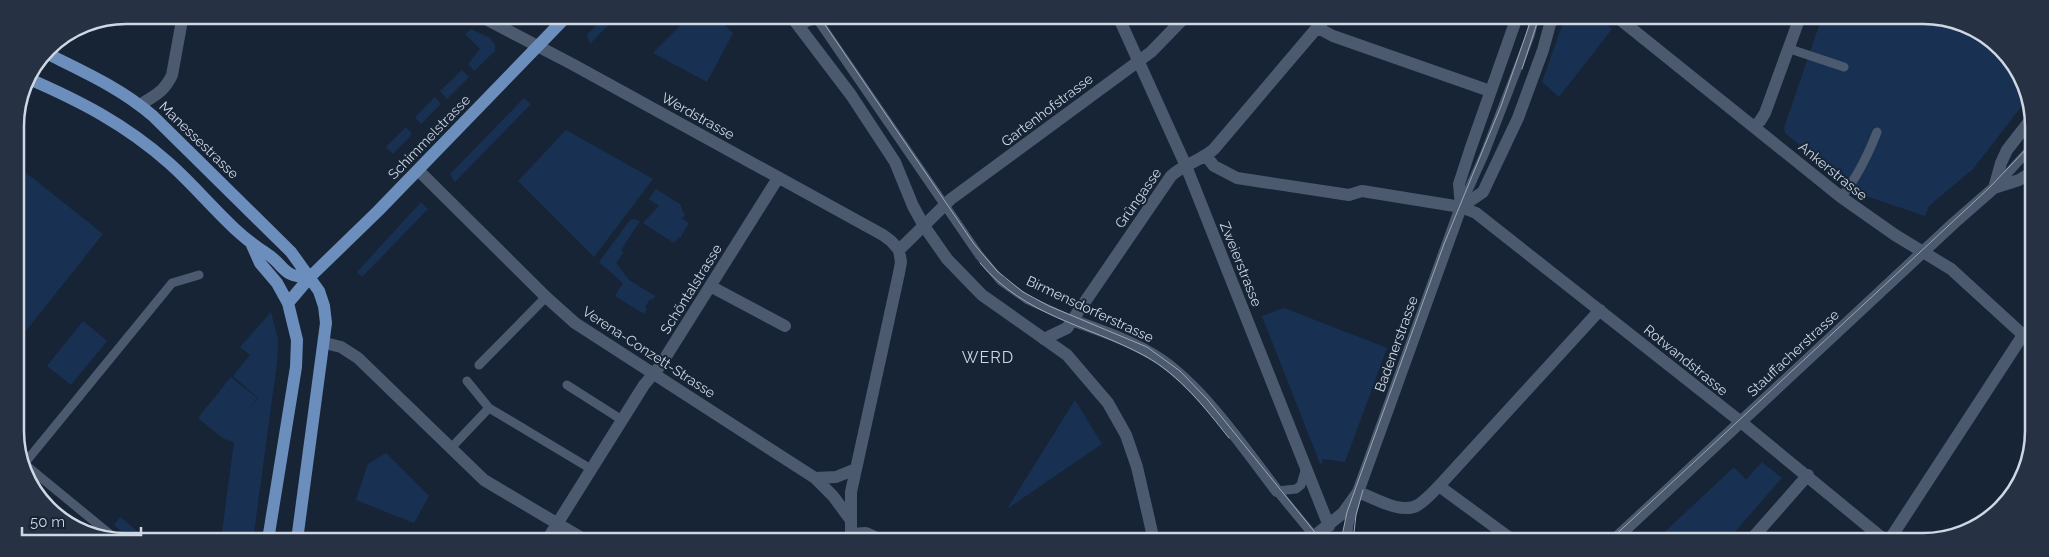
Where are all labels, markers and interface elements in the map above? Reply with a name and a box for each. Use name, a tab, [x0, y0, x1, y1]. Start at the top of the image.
street label: Gartenhofstrasse	[998, 70, 1096, 150]
street label: Werdstrasse	[659, 89, 737, 143]
street label: Schimmelstrasse	[385, 92, 473, 182]
street label: Manessestrasse	[156, 98, 242, 182]
street label: Ankerstrasse	[1796, 139, 1870, 203]
street label: Grüngasse	[1112, 165, 1164, 231]
street label: Zweierstrasse	[1217, 219, 1265, 309]
street label: Schöntalstrasse	[657, 241, 725, 337]
street label: Birmensdorferstrasse	[1024, 272, 1156, 346]
street label: Badenerstrasse	[1371, 294, 1421, 394]
street label: Verena-Conzett-Strasse	[580, 303, 718, 401]
street label: Stauffacherstrasse	[1744, 306, 1842, 400]
street label: Rotwandstrasse	[1641, 321, 1731, 399]
district label: WERD	[962, 348, 1014, 367]
scale bar	[22, 504, 141, 536]
text: 50 m	[30, 513, 65, 531]

